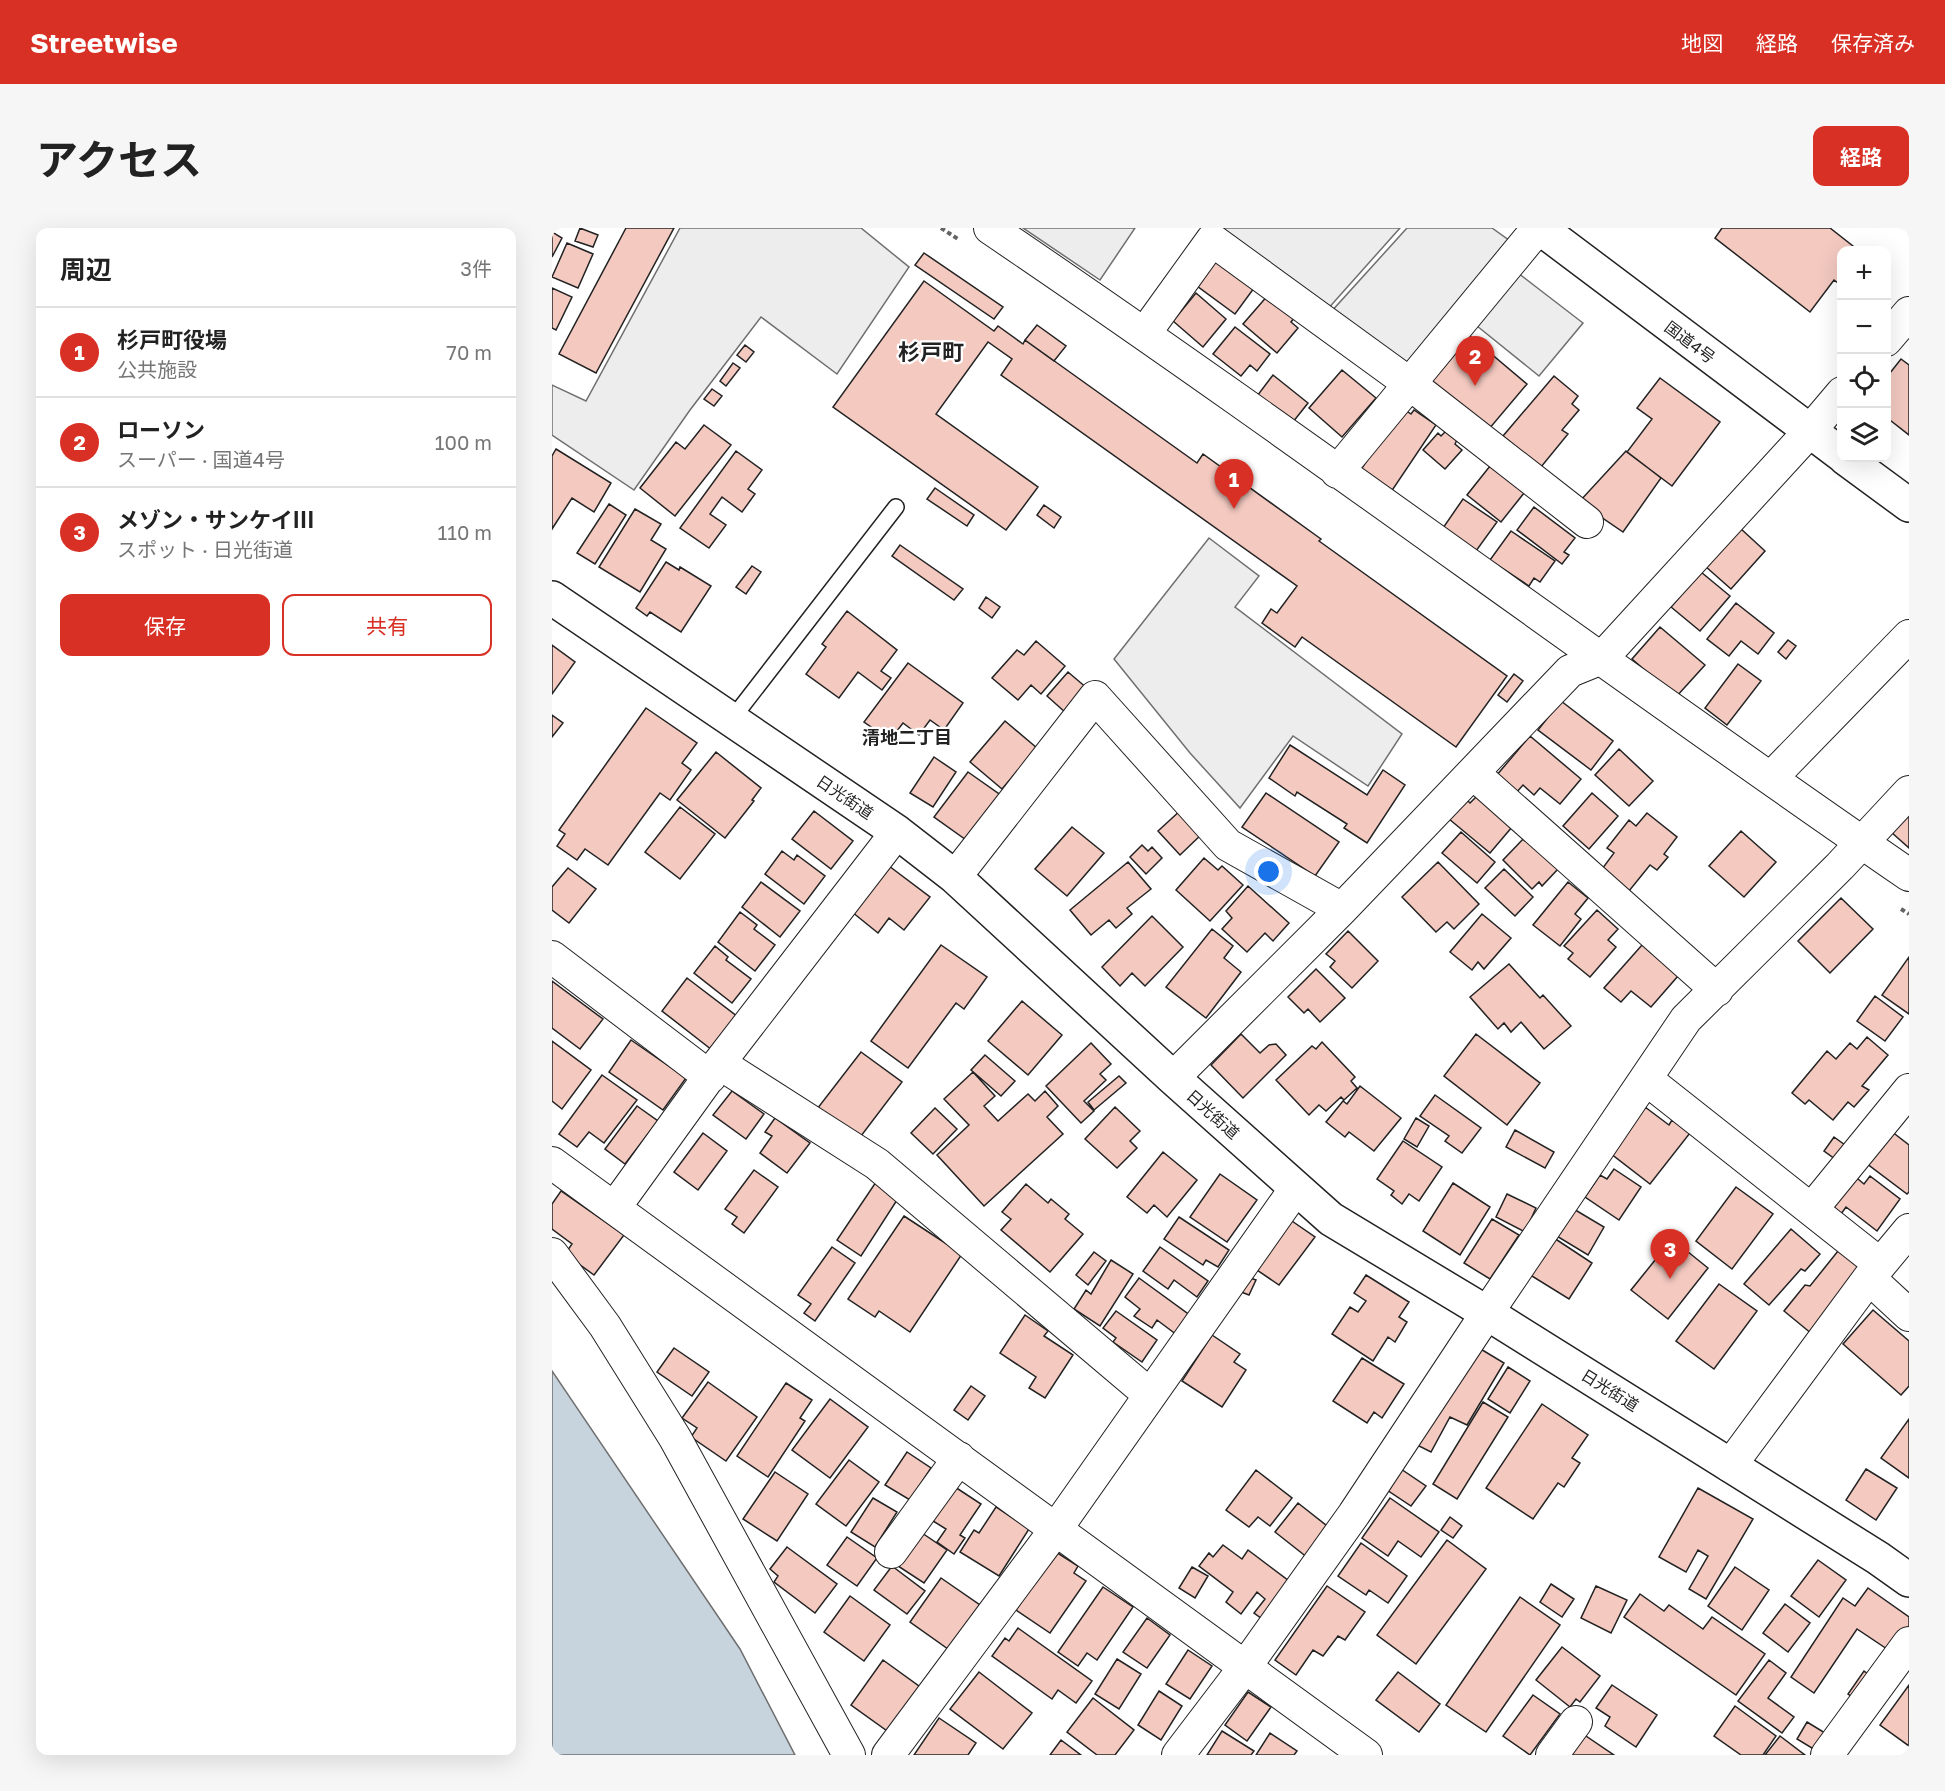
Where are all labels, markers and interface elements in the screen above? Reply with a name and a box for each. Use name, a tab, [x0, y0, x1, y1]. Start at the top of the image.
text: Streetwise	[30, 26, 178, 59]
text: 地図	[1681, 30, 1723, 56]
text: 経路	[1756, 30, 1798, 56]
text: 保存済み	[1831, 30, 1915, 56]
button: 経路	[1813, 126, 1909, 186]
text: アクセス	[36, 134, 202, 184]
map controls	[1837, 246, 1891, 462]
button: +	[1837, 246, 1891, 300]
text: 周辺	[60, 254, 112, 285]
text: 3件	[460, 256, 492, 280]
button: −	[1837, 300, 1891, 354]
street label: 国道4号	[1661, 317, 1719, 367]
text: 杉戸町役場	[117, 326, 227, 353]
pin: 2	[1456, 336, 1494, 386]
district label: 杉戸町	[898, 338, 964, 365]
text: 1	[74, 340, 85, 364]
text: 70 m	[446, 340, 492, 364]
button: locate	[1837, 354, 1891, 408]
text: 公共施設	[117, 357, 197, 381]
button: layers	[1837, 408, 1891, 462]
text: ローソン	[117, 416, 205, 443]
text: 2	[73, 430, 86, 454]
text: 100 m	[435, 430, 492, 454]
text: スーパー · 国道4号	[117, 447, 285, 471]
pin: 1	[1214, 460, 1254, 509]
text: メゾン・サンケイⅢ	[117, 506, 315, 533]
text: 3	[73, 520, 86, 544]
text: 110 m	[438, 520, 492, 544]
text: スポット · 日光街道	[117, 537, 293, 561]
button: 保存	[60, 594, 270, 656]
button: 共有	[282, 594, 492, 656]
district label: 清地二丁目	[862, 726, 952, 748]
street label: 日光街道	[813, 771, 877, 823]
your location	[1254, 857, 1283, 886]
street label: 日光街道	[1183, 1085, 1243, 1143]
pin: 3	[1650, 1230, 1690, 1279]
street label: 日光街道	[1578, 1365, 1642, 1415]

